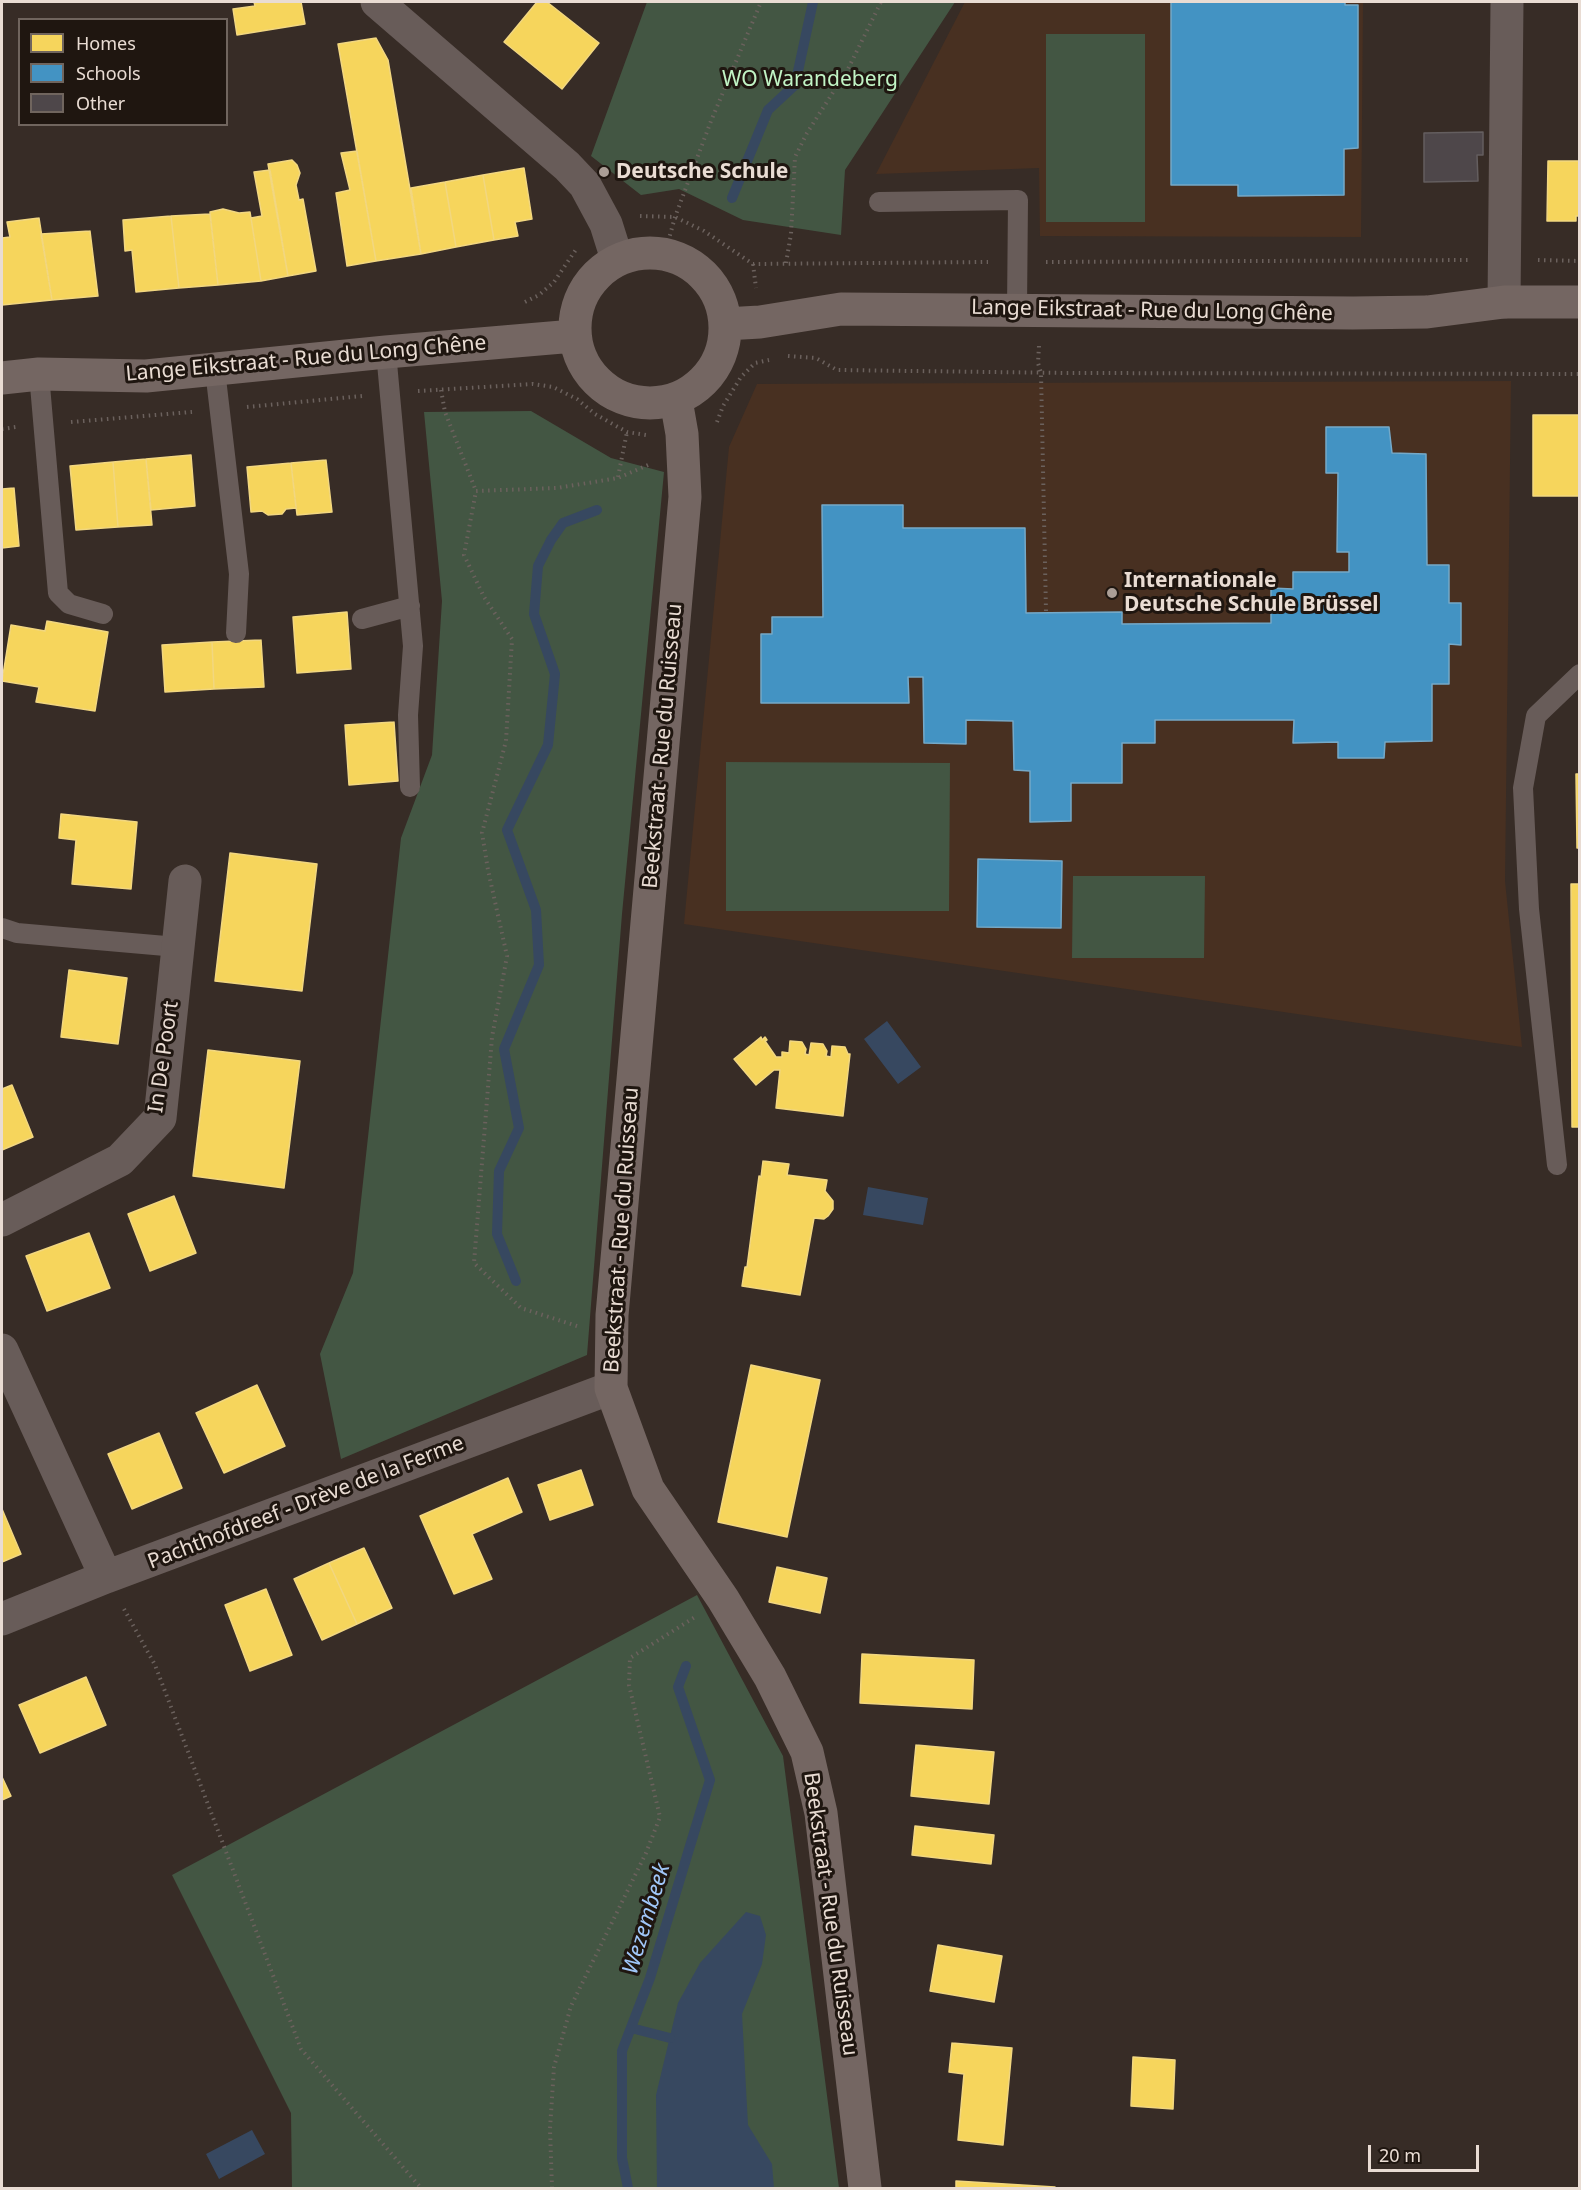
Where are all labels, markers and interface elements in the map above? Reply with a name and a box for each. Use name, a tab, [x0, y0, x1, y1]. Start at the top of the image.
legend	[18, 18, 228, 126]
text: Homes	[76, 31, 136, 55]
text: Schools	[76, 61, 141, 85]
park label: WO Warandeberg	[722, 67, 898, 93]
text: Other	[76, 91, 125, 115]
place label: Deutsche Schule	[616, 159, 788, 185]
marker: Deutsche Schule	[597, 165, 611, 179]
street label: Lange Eikstraat - Rue du Long Chêne	[971, 295, 1333, 327]
street label: Lange Eikstraat - Rue du Long Chêne	[125, 331, 487, 387]
place label: Internationale Deutsche Schule Brüssel	[1124, 568, 1379, 618]
marker: Internationale Deutsche Schule Brüssel	[1105, 586, 1119, 600]
street label: Beekstraat - Rue du Ruisseau	[638, 602, 688, 890]
street label: In De Poort	[144, 1000, 184, 1114]
street label: Beekstraat - Rue du Ruisseau	[599, 1086, 645, 1374]
street label: Pachthofdreef - Drève de la Ferme	[144, 1431, 468, 1575]
street label: Beekstraat - Rue du Ruisseau	[798, 1771, 862, 2057]
water label: Wezembeek	[618, 1860, 676, 1978]
scale bar	[1371, 2133, 1482, 2171]
text: 20 m	[1379, 2143, 1421, 2167]

